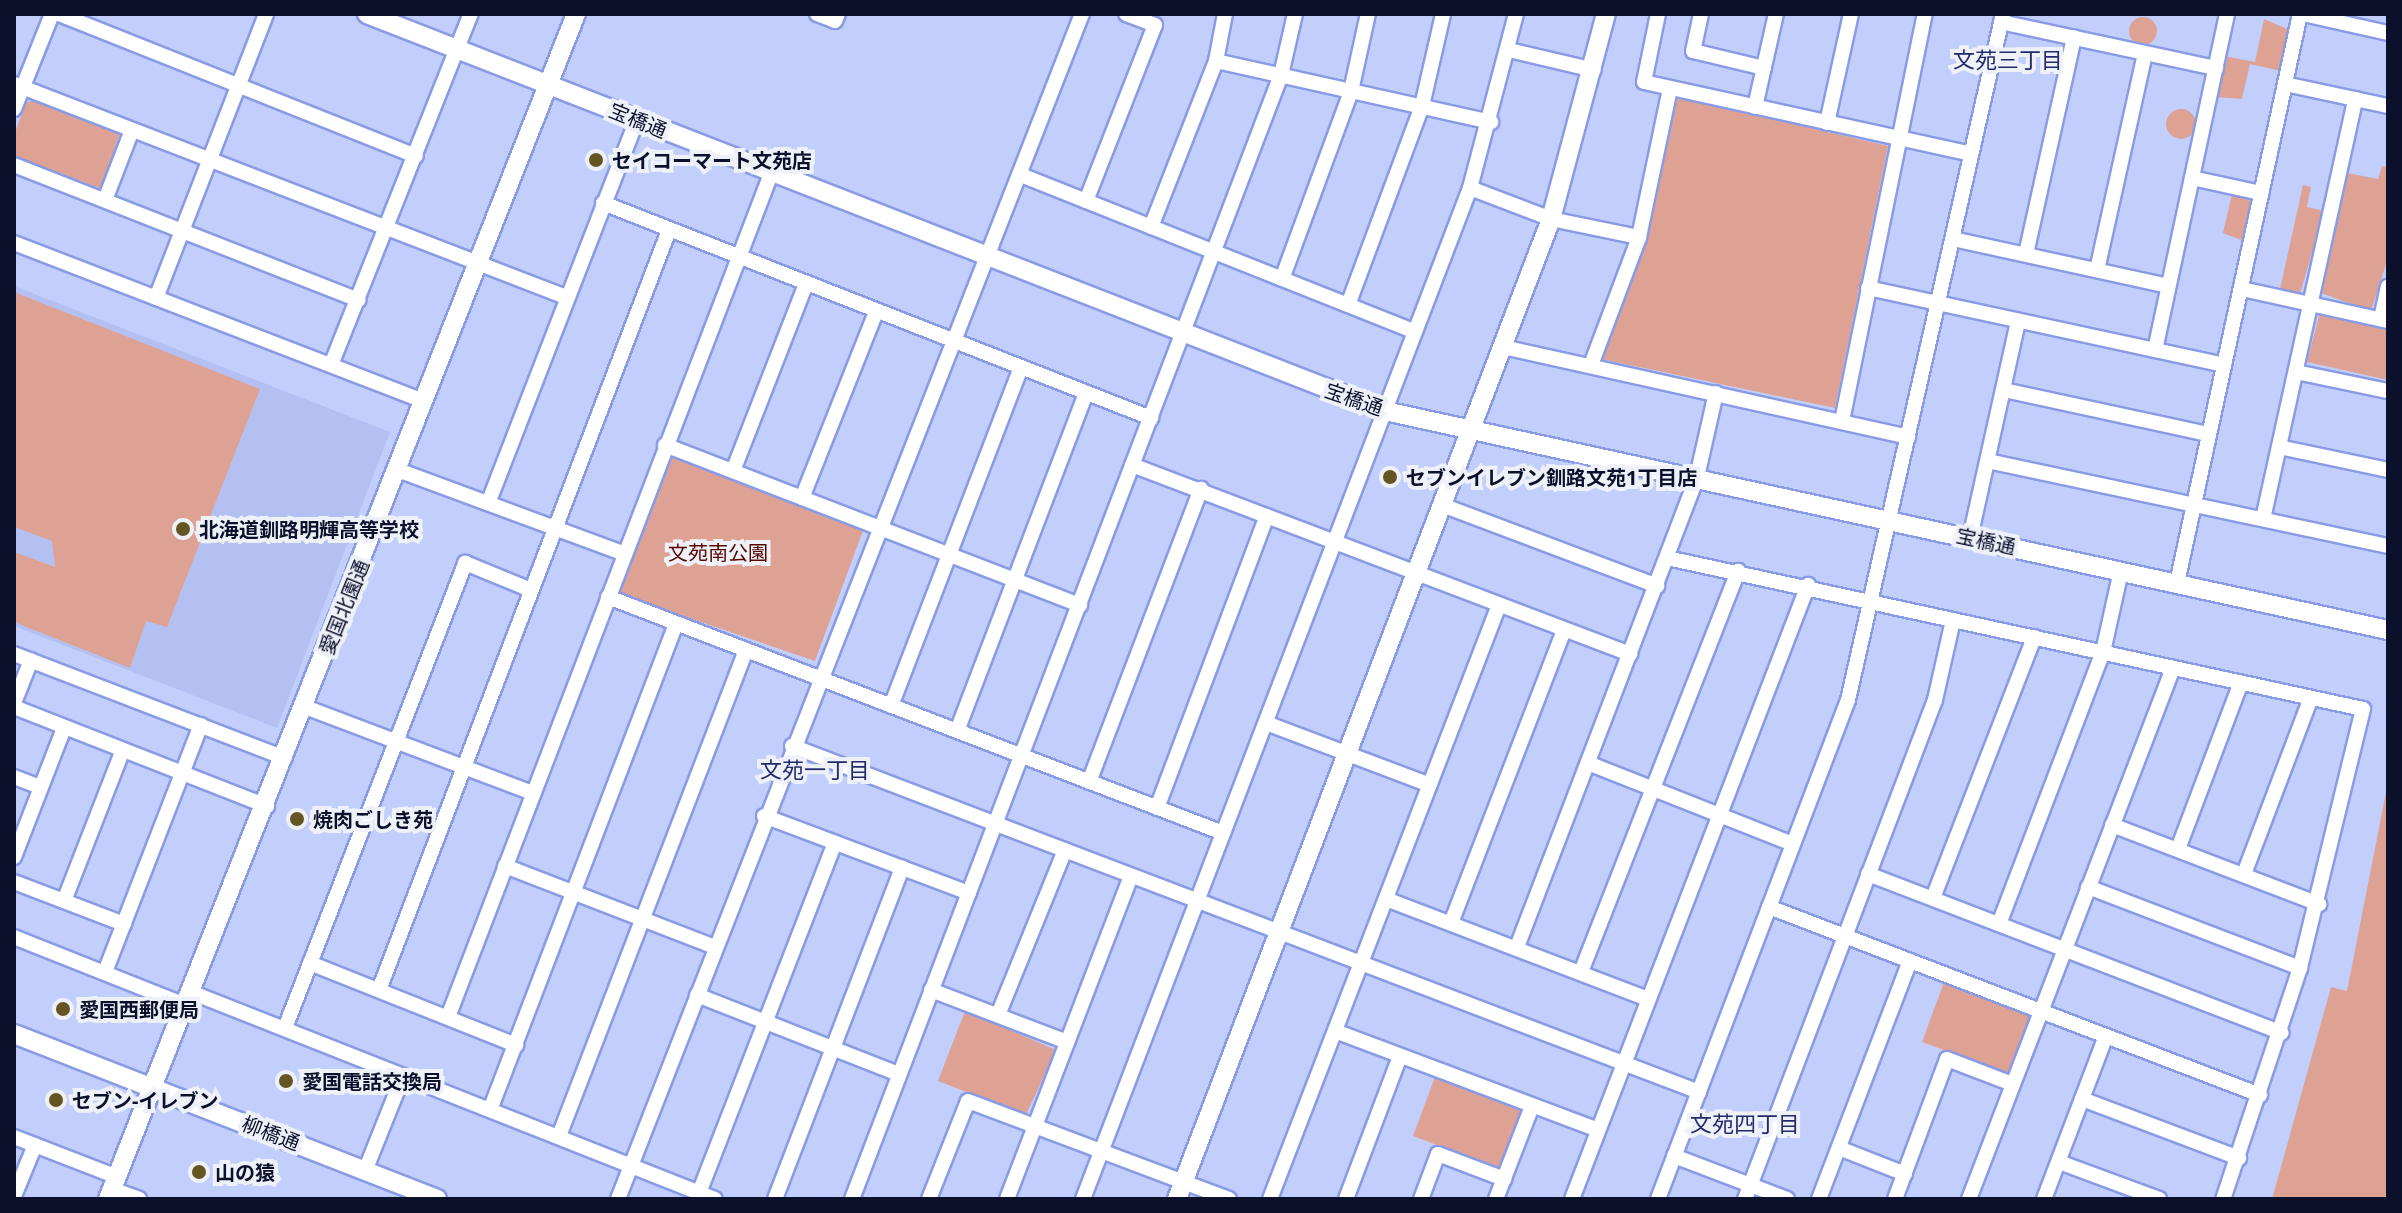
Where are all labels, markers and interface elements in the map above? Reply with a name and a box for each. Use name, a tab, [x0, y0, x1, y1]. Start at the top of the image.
district label: 文苑三丁目	[1953, 47, 2063, 73]
street label: 宝橋通	[606, 98, 670, 142]
place label: セイコーマート文苑店	[612, 148, 812, 172]
marker: セイコーマート文苑店	[587, 151, 605, 169]
street label: 宝橋通	[1322, 378, 1386, 420]
place label: セブンイレブン釧路文苑1丁目店	[1406, 465, 1697, 489]
marker: セブンイレブン釧路文苑1丁目店	[1381, 468, 1399, 486]
place label: 北海道釧路明輝高等学校	[199, 517, 419, 541]
marker: 北海道釧路明輝高等学校	[174, 520, 192, 538]
street label: 宝橋通	[1954, 523, 2018, 559]
park label: 文苑南公園	[668, 540, 768, 564]
street label: 愛国北園通	[314, 556, 374, 658]
district label: 文苑一丁目	[760, 757, 870, 783]
place label: 焼肉ごしき苑	[313, 807, 433, 831]
marker: 焼肉ごしき苑	[288, 810, 306, 828]
place label: 愛国西郵便局	[79, 997, 199, 1021]
marker: 愛国西郵便局	[54, 1000, 72, 1018]
place label: 愛国電話交換局	[302, 1069, 442, 1093]
marker: 愛国電話交換局	[277, 1072, 295, 1090]
place label: セブン-イレブン	[72, 1088, 218, 1112]
marker: セブン-イレブン	[47, 1091, 65, 1109]
street label: 柳橋通	[239, 1111, 303, 1155]
district label: 文苑四丁目	[1690, 1111, 1800, 1137]
place label: 山の猿	[215, 1160, 275, 1184]
marker: 山の猿	[190, 1163, 208, 1181]

